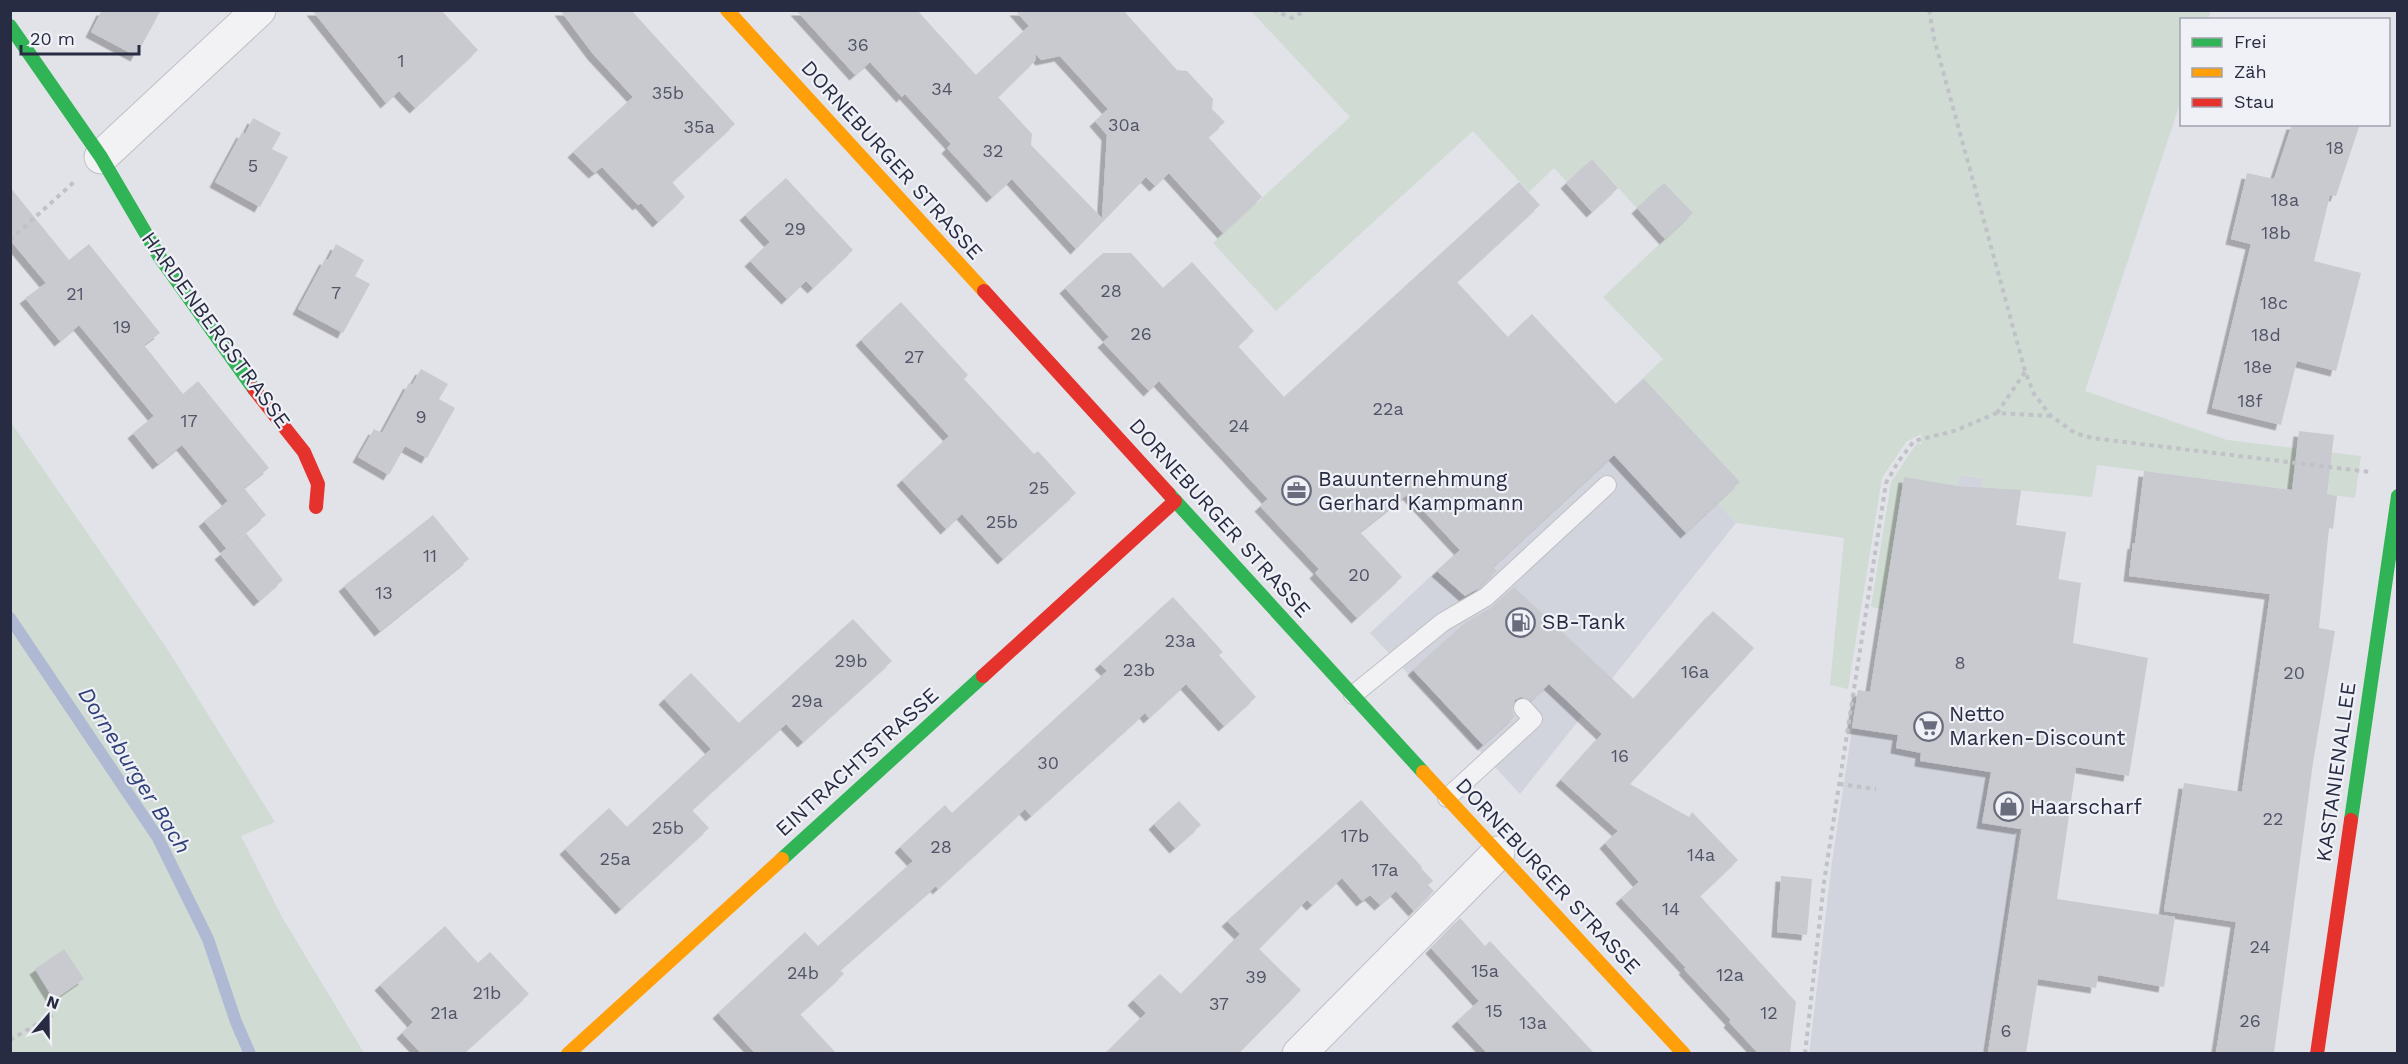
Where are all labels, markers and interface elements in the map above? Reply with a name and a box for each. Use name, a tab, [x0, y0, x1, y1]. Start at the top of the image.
scale bar	[21, 18, 140, 56]
legend	[2180, 18, 2390, 126]
text: 20 m	[30, 28, 75, 49]
text: Frei	[2234, 31, 2266, 52]
house number: 36	[847, 34, 869, 55]
house number: 1	[397, 50, 405, 71]
street label: DORNEBURGER STRASSE	[796, 55, 988, 264]
text: Zäh	[2234, 61, 2267, 82]
house number: 34	[931, 78, 953, 99]
house number: 35b	[652, 82, 684, 103]
text: Stau	[2234, 91, 2274, 112]
house number: 30a	[1108, 114, 1140, 135]
house number: 35a	[683, 116, 715, 137]
house number: 18	[2326, 137, 2344, 158]
house number: 32	[983, 140, 1004, 161]
house number: 5	[248, 155, 258, 176]
house number: 18a	[2271, 189, 2299, 210]
house number: 29	[784, 218, 806, 239]
house number: 18b	[2261, 222, 2291, 243]
street label: HARDENBERGSTRASSE	[137, 227, 296, 433]
house number: 28	[1100, 280, 1122, 301]
house number: 7	[331, 282, 341, 303]
house number: 21	[66, 283, 84, 304]
house number: 18c	[2260, 292, 2288, 313]
house number: 19	[113, 316, 131, 337]
house number: 26	[1130, 323, 1152, 344]
house number: 18d	[2251, 324, 2281, 345]
house number: 27	[904, 346, 924, 367]
house number: 18e	[2244, 356, 2272, 377]
house number: 18f	[2237, 390, 2263, 411]
house number: 22a	[1372, 398, 1404, 419]
house number: 9	[415, 406, 427, 427]
house number: 17	[180, 410, 198, 431]
street label: DORNEBURGER STRASSE	[1124, 413, 1316, 622]
house number: 24	[1229, 415, 1249, 436]
place label: Bauunternehmung Gerhard Kampmann	[1318, 466, 1524, 515]
office icon: Bauunternehmung Gerhard Kampmann	[1281, 475, 1313, 507]
house number: 25	[1029, 477, 1049, 498]
house number: 25b	[986, 511, 1018, 532]
house number: 11	[423, 545, 437, 566]
house number: 20	[1348, 564, 1370, 585]
house number: 13	[375, 582, 393, 603]
fuel station icon: SB-Tank	[1505, 606, 1537, 638]
place label: SB-Tank	[1542, 609, 1625, 634]
house number: 23a	[1164, 630, 1196, 651]
house number: 29b	[835, 650, 867, 671]
house number: 8	[1954, 652, 1966, 673]
house number: 23b	[1123, 659, 1155, 680]
house number: 16a	[1681, 661, 1709, 682]
house number: 20	[2283, 662, 2305, 683]
street label: KASTANIENALLEE	[2311, 680, 2360, 863]
water label: Dorneburger Bach	[73, 682, 196, 858]
street label: EINTRACHTSTRASSE	[770, 682, 943, 841]
house number: 29a	[791, 690, 823, 711]
place label: Netto Marken-Discount	[1949, 701, 2125, 750]
supermarket icon: Netto Marken-Discount	[1912, 710, 1944, 742]
house number: 16	[1611, 745, 1629, 766]
house number: 30	[1037, 752, 1059, 773]
street label: DORNEBURGER STRASSE	[1451, 772, 1646, 979]
shop icon: Haarscharf	[1993, 791, 2025, 823]
place label: Haarscharf	[2030, 794, 2142, 819]
house number: 22	[2263, 808, 2284, 829]
house number: 25b	[652, 817, 684, 838]
house number: 17b	[1341, 825, 1369, 846]
house number: 28	[930, 836, 952, 857]
house number: 14a	[1687, 844, 1715, 865]
house number: 25a	[599, 848, 631, 869]
house number: 17a	[1372, 859, 1398, 880]
house number: 14	[1662, 898, 1680, 919]
house number: 24	[2250, 936, 2270, 957]
house number: 15a	[1471, 960, 1499, 981]
house number: 24b	[787, 962, 819, 983]
house number: 12a	[1716, 964, 1744, 985]
house number: 39	[1245, 966, 1267, 987]
house number: 21b	[473, 982, 501, 1003]
north arrow	[18, 986, 78, 1046]
text: N	[44, 991, 62, 1013]
house number: 37	[1209, 993, 1229, 1014]
house number: 15	[1485, 1000, 1503, 1021]
house number: 21a	[430, 1002, 458, 1023]
house number: 12	[1760, 1002, 1778, 1023]
house number: 26	[2239, 1010, 2261, 1031]
house number: 13a	[1519, 1012, 1547, 1033]
house number: 6	[2001, 1020, 2011, 1041]

